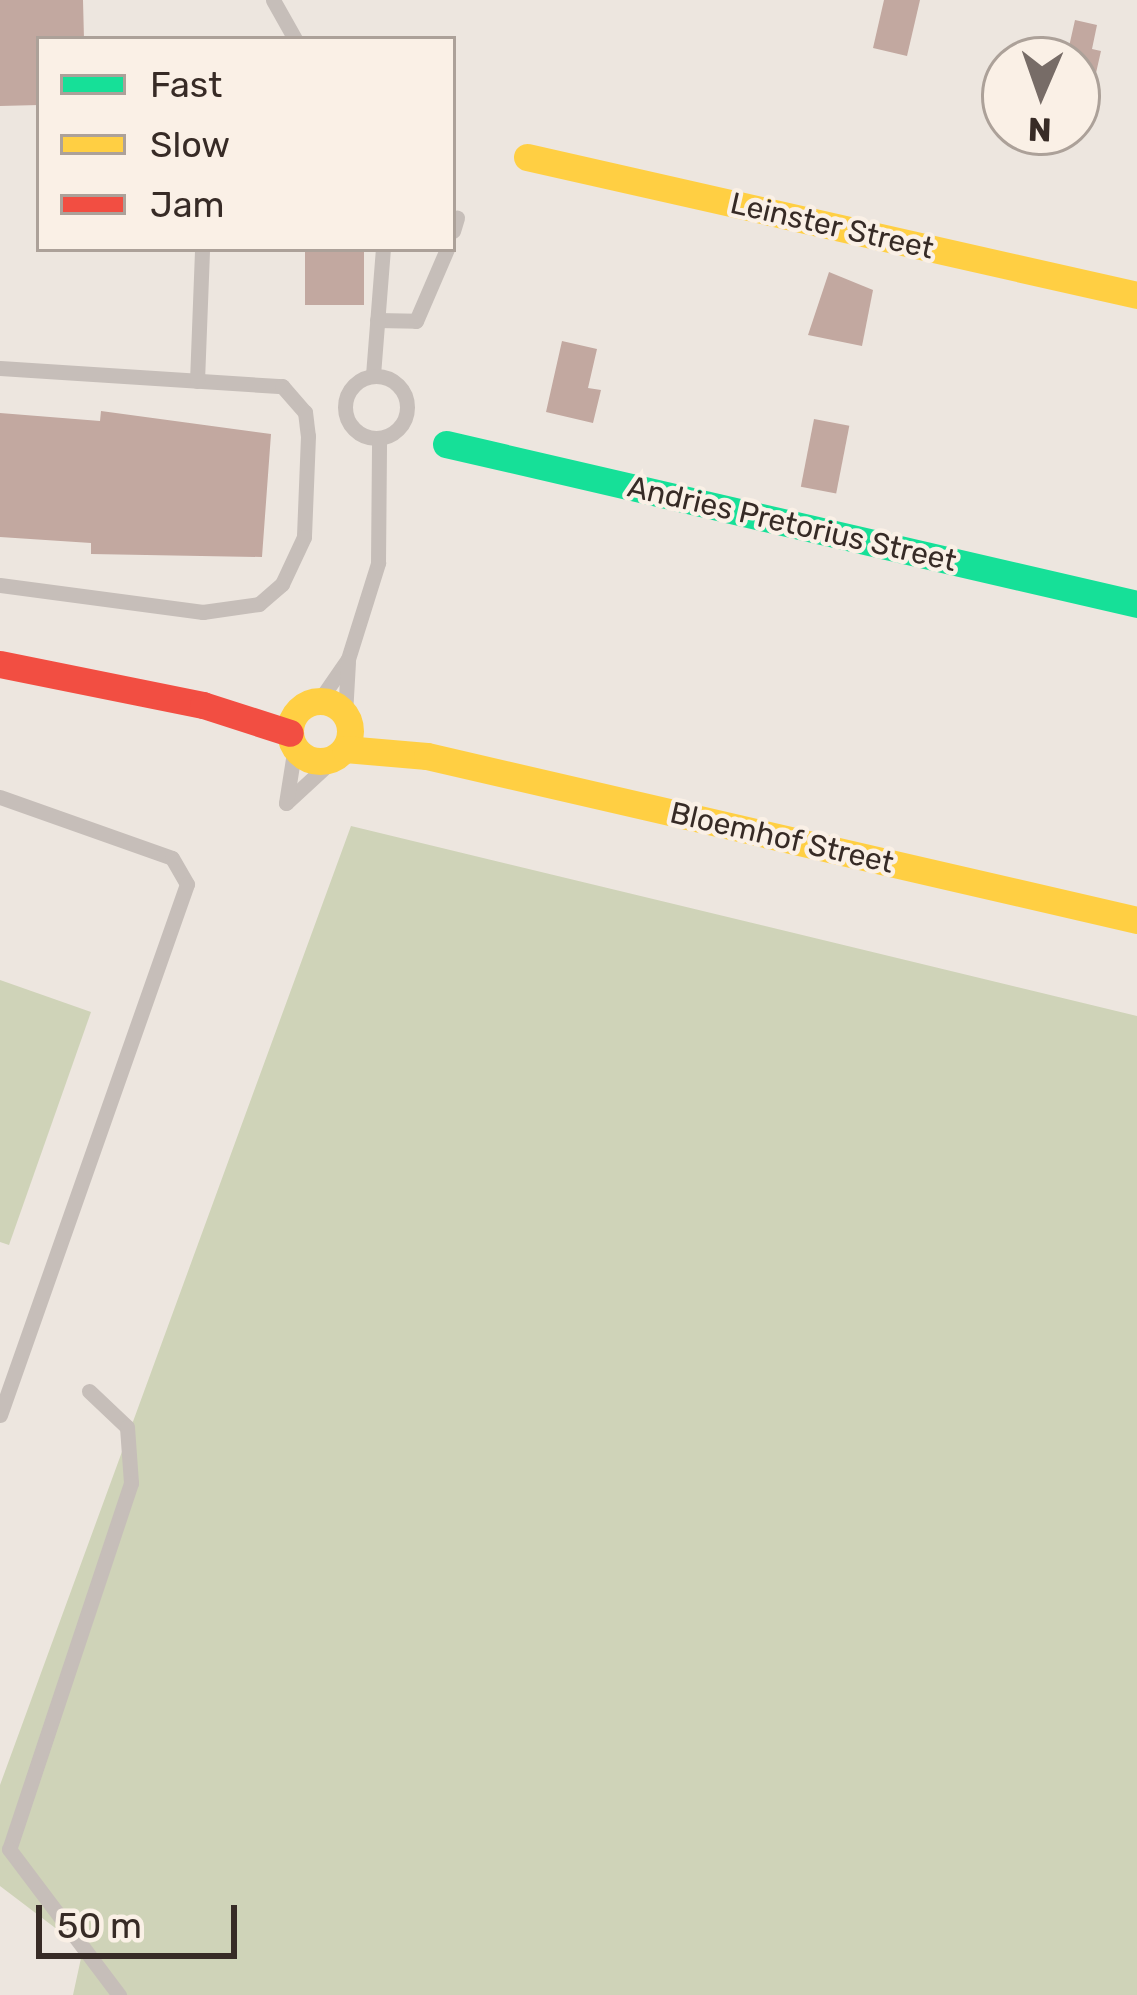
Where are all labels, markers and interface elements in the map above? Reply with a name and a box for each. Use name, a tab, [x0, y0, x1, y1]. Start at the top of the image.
legend	[36, 36, 456, 252]
north arrow	[981, 36, 1101, 156]
text: Fast	[150, 63, 222, 106]
text: N	[1027, 110, 1052, 149]
text: Slow	[150, 123, 230, 166]
text: Jam	[150, 183, 225, 226]
street label: Leinster Street	[727, 185, 937, 267]
street label: Andries Pretorius Street	[624, 469, 960, 579]
street label: Bloemhof Street	[666, 795, 898, 881]
scale bar	[42, 1881, 243, 1955]
text: 50 m	[57, 1904, 142, 1947]

